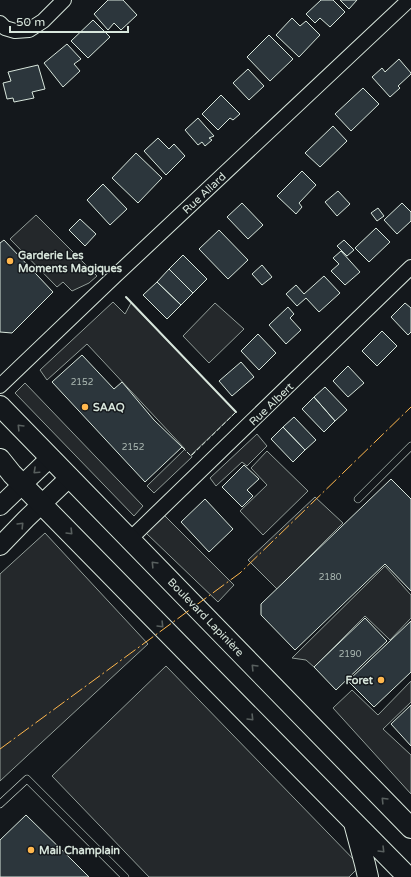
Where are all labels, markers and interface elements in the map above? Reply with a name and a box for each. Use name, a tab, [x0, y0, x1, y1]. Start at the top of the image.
scale bar	[10, 8, 128, 34]
text: 50 m	[16, 15, 45, 29]
street label: Rue Allard	[180, 170, 229, 217]
place label: Garderie Les Moments Magiques	[18, 249, 123, 276]
marker: Garderie Les Moments Magiques	[5, 256, 15, 266]
house number: 2152	[71, 377, 93, 388]
street label: Rue Albert	[247, 380, 296, 429]
place label: SAAQ	[93, 401, 125, 414]
marker: SAAQ	[80, 402, 90, 412]
one-way arrow	[17, 424, 25, 432]
house number: 2152	[122, 442, 144, 453]
one-way arrow	[33, 466, 41, 473]
one-way arrow	[16, 522, 24, 530]
one-way arrow	[65, 527, 73, 535]
one-way arrow	[151, 561, 159, 569]
house number: 2180	[319, 572, 342, 583]
street label: Boulevard Lapinière	[165, 575, 246, 659]
one-way arrow	[156, 620, 163, 628]
house number: 2190	[339, 649, 362, 660]
one-way arrow	[251, 664, 259, 672]
place label: Foret	[346, 674, 374, 687]
marker: Foret	[376, 675, 386, 685]
one-way arrow	[246, 713, 254, 721]
one-way arrow	[381, 797, 389, 805]
place label: Mail Champlain	[39, 844, 120, 858]
marker: Mail Champlain	[26, 845, 36, 855]
one-way arrow	[377, 845, 385, 853]

